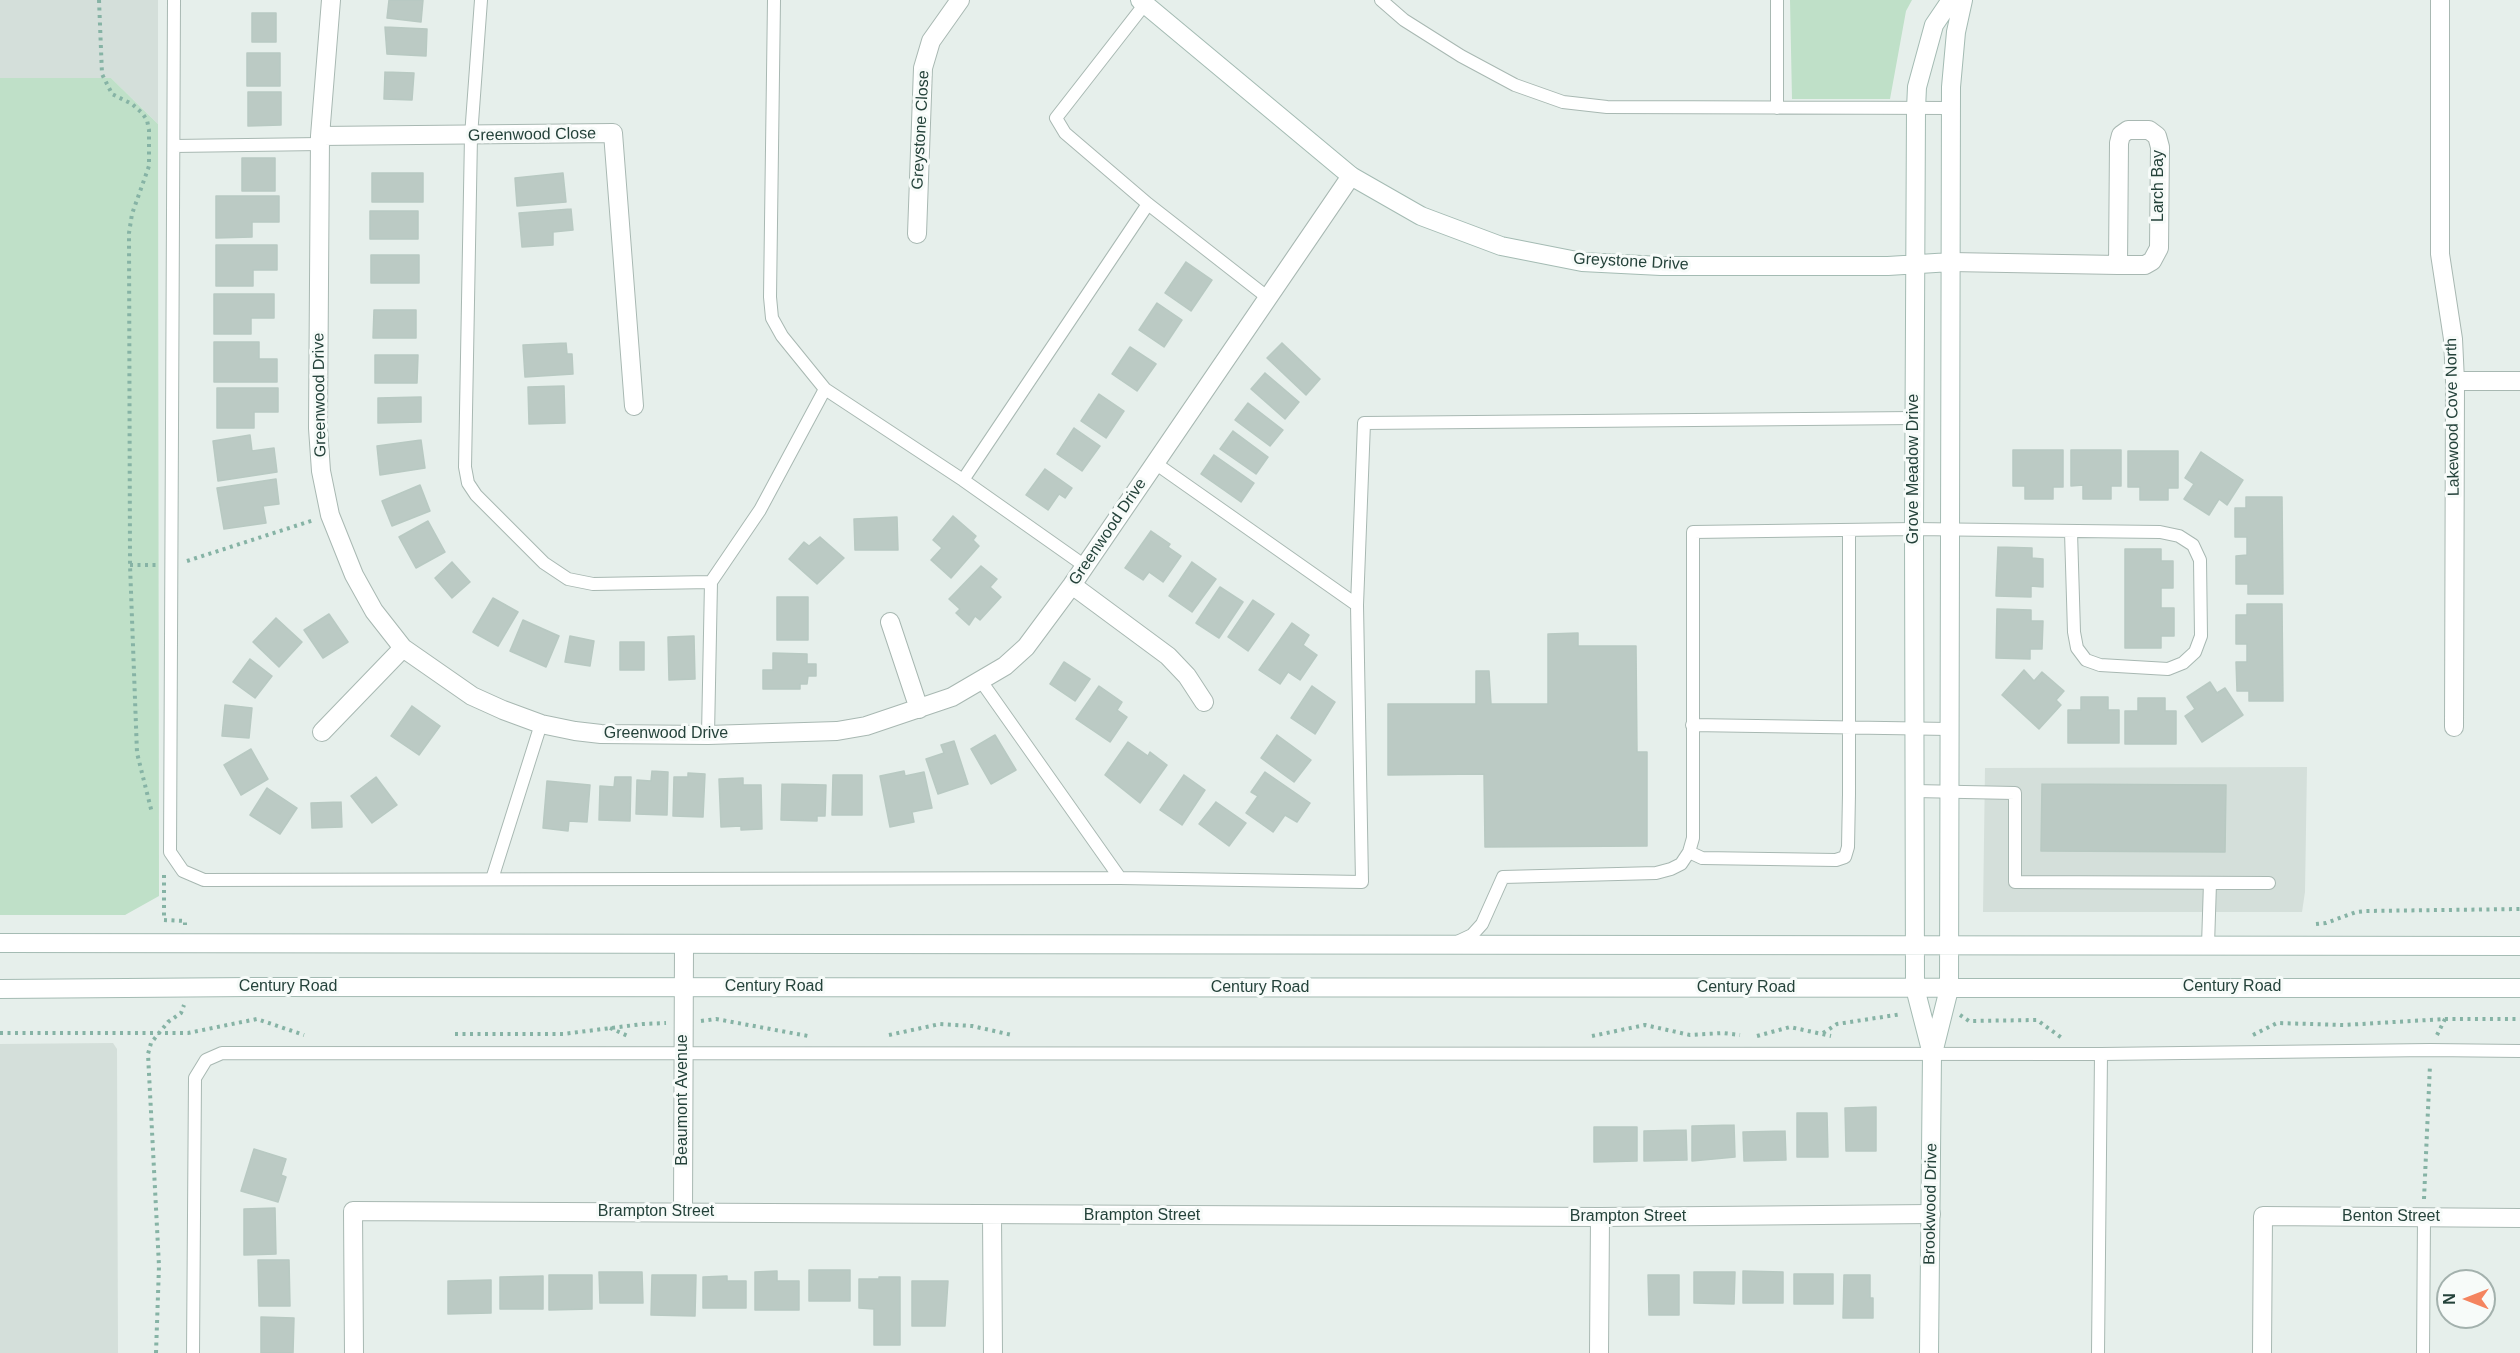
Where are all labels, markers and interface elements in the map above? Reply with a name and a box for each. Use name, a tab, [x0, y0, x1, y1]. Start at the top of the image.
street label: Greystone Close	[908, 70, 934, 190]
street label: Greenwood Close	[468, 124, 596, 146]
street label: Larch Bay	[2149, 150, 2169, 222]
street label: Greystone Drive	[1573, 249, 1689, 275]
street label: Greenwood Drive	[309, 333, 331, 457]
street label: Lakewood Cove North	[2442, 338, 2464, 496]
street label: Grove Meadow Drive	[1904, 394, 1924, 544]
street label: Greenwood Drive	[1065, 475, 1151, 589]
street label: Greenwood Drive	[604, 724, 728, 744]
street label: Century Road	[239, 977, 337, 997]
street label: Century Road	[725, 977, 823, 997]
street label: Century Road	[2183, 977, 2281, 997]
street label: Century Road	[1211, 978, 1309, 998]
street label: Century Road	[1697, 978, 1795, 998]
street label: Beaumont Avenue	[673, 1034, 693, 1166]
street label: Brookwood Drive	[1920, 1143, 1942, 1265]
street label: Brampton Street	[598, 1202, 714, 1222]
street label: Brampton Street	[1084, 1206, 1200, 1226]
street label: Brampton Street	[1570, 1207, 1686, 1227]
street label: Benton Street	[2342, 1207, 2440, 1227]
north arrow	[2436, 1269, 2496, 1329]
text: N	[2441, 1293, 2458, 1305]

